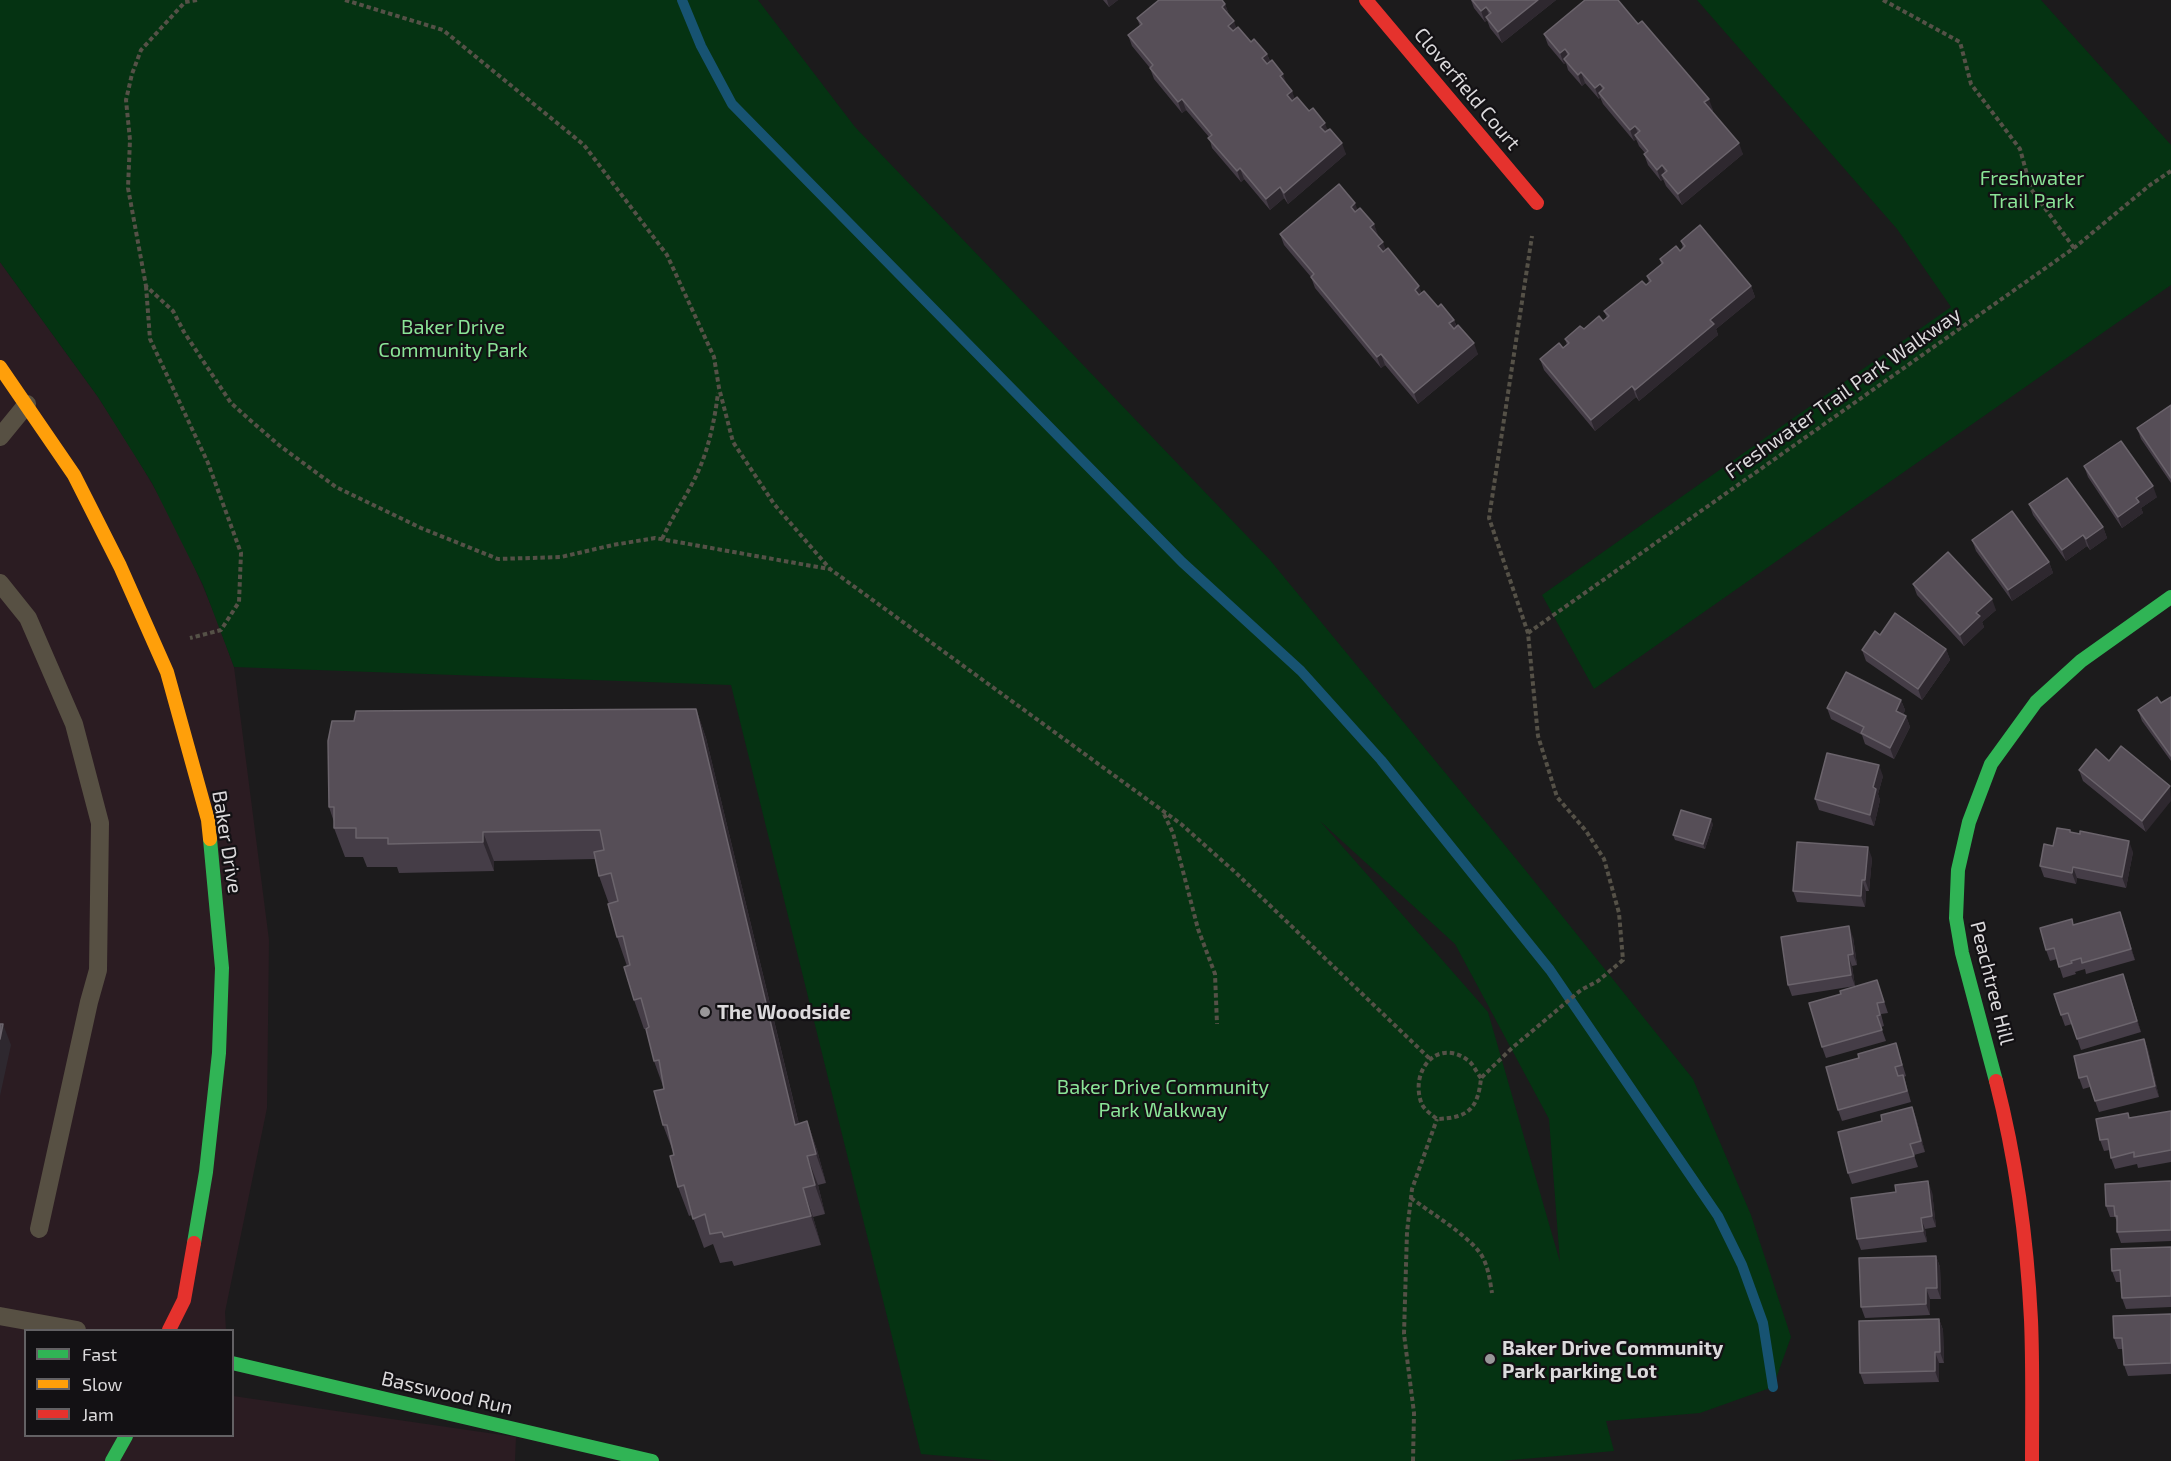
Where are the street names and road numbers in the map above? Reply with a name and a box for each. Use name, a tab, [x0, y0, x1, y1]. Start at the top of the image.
street label: Cloverfield Court	[1409, 23, 1525, 155]
street label: Freshwater Trail Park Walkway	[1721, 302, 1965, 484]
street label: Baker Drive	[207, 789, 247, 895]
street label: Peachtree Hill	[1965, 919, 2019, 1047]
street label: Basswood Run	[379, 1366, 515, 1420]

